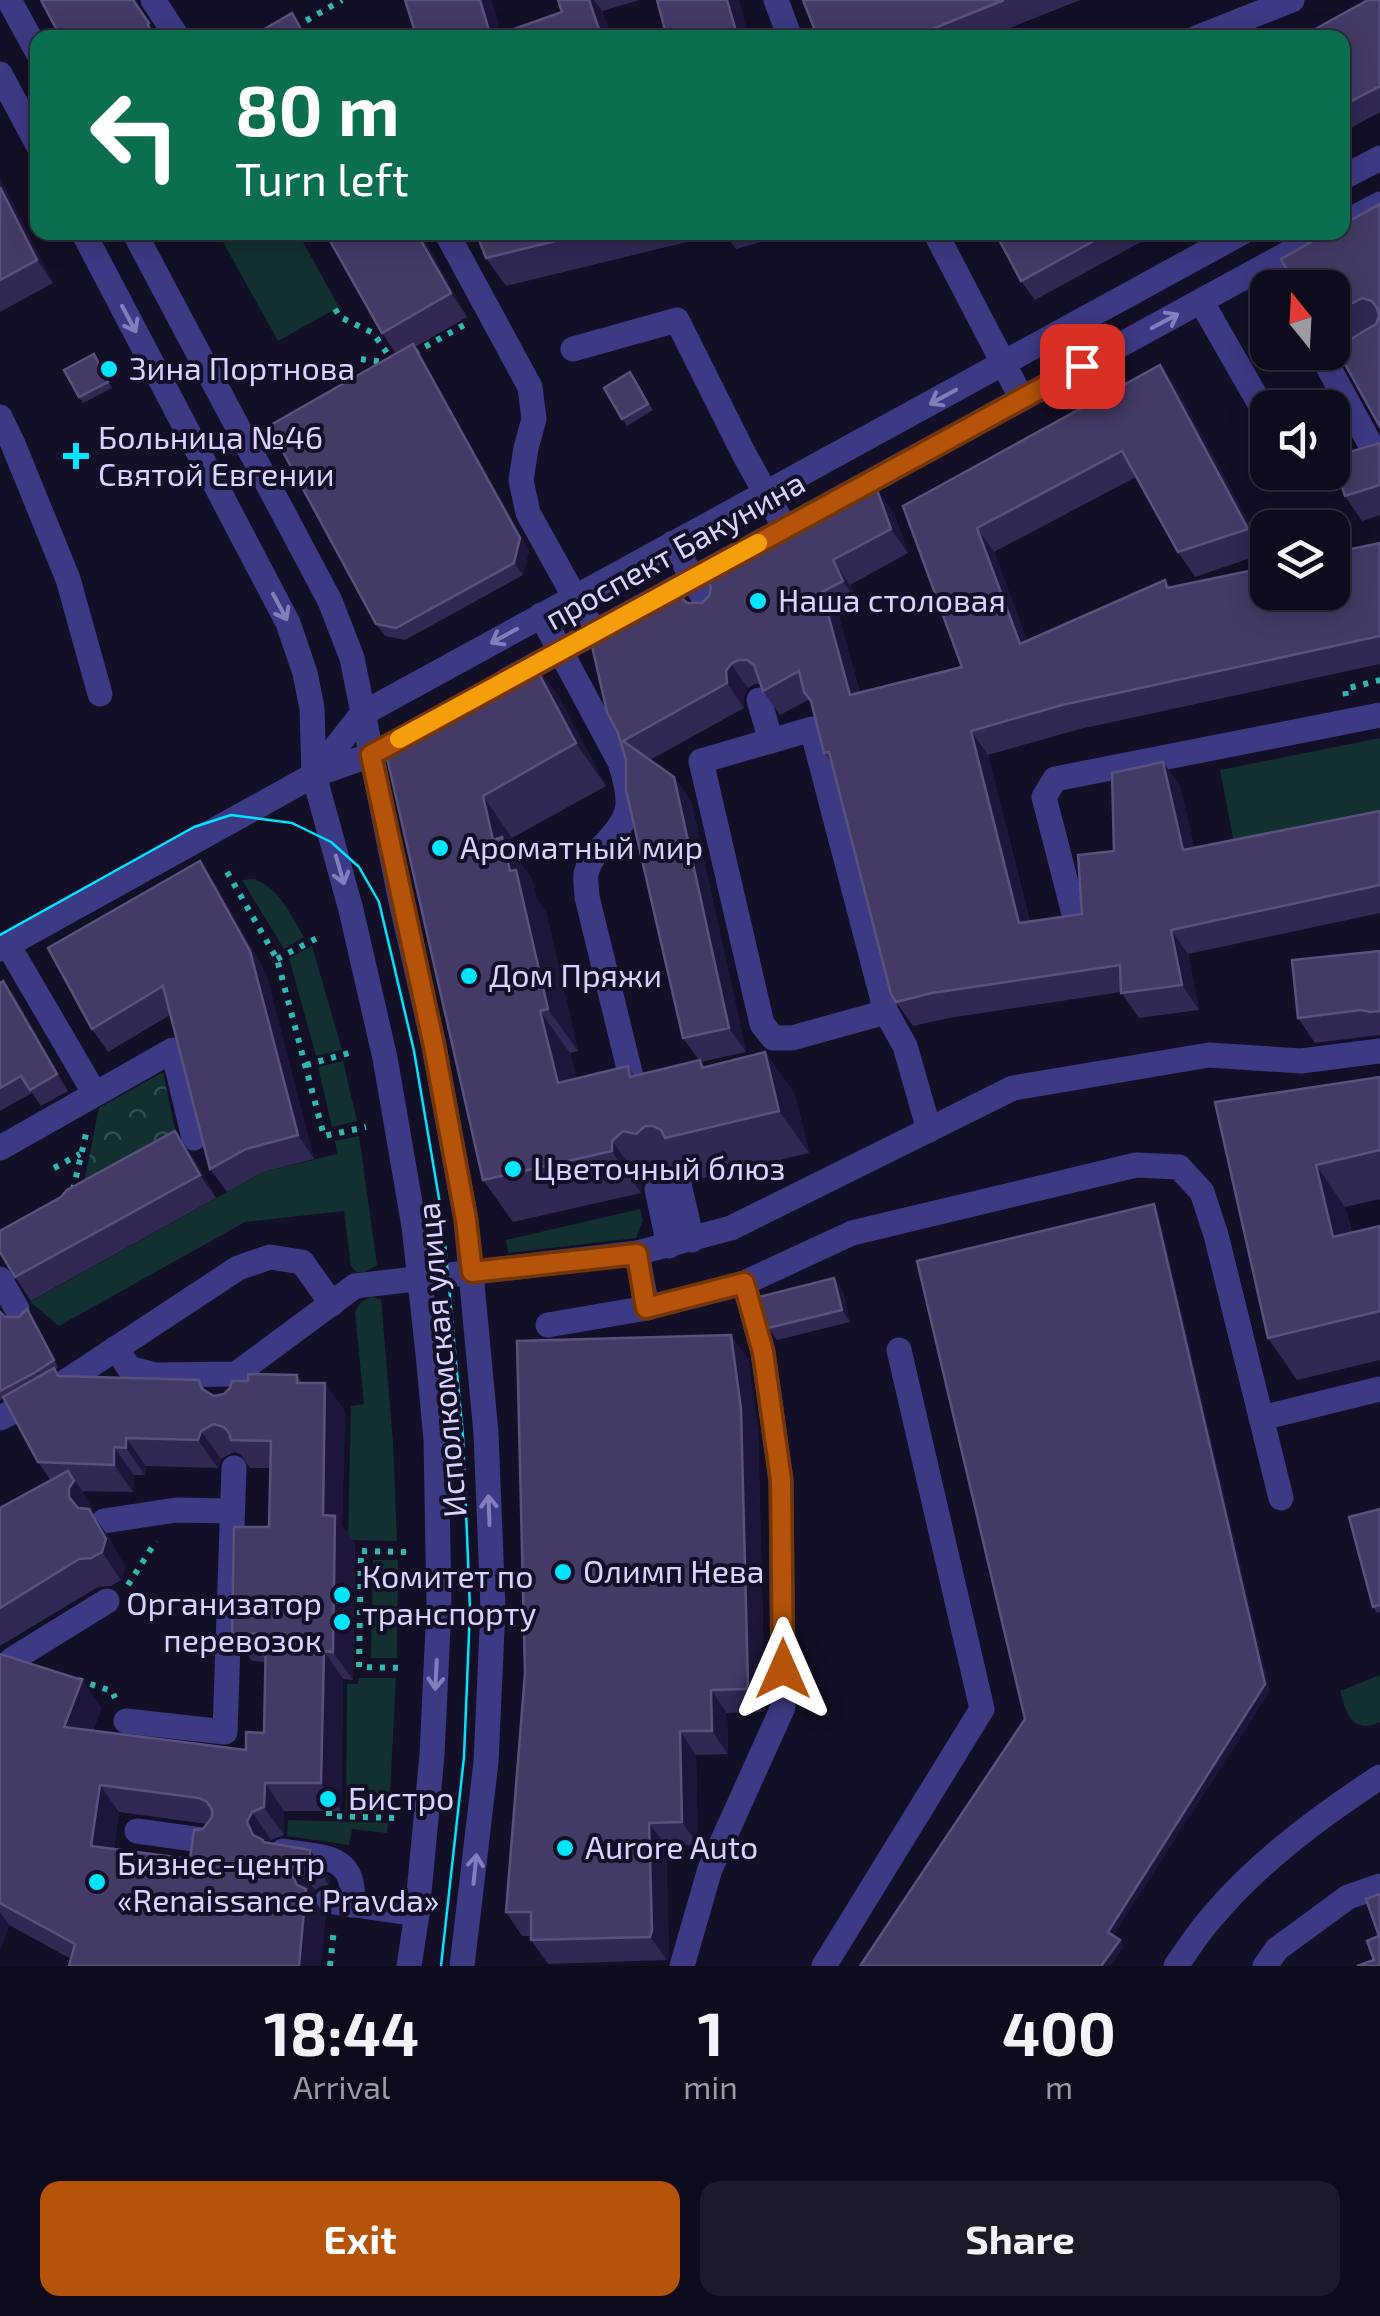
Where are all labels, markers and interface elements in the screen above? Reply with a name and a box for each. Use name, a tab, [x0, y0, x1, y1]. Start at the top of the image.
text: 80 m	[235, 66, 400, 150]
icon: left	[70, 70, 200, 200]
text: Turn left	[235, 151, 409, 205]
north arrow	[1250, 270, 1350, 370]
map controls	[1250, 270, 1350, 610]
one-way arrow	[119, 303, 139, 333]
one-way arrow	[1150, 311, 1180, 330]
pin	[1040, 324, 1125, 409]
icon: arrive	[1055, 339, 1110, 394]
place label: Зина Портнова	[129, 348, 355, 386]
marker: Зина Портнова	[98, 358, 120, 380]
one-way arrow	[928, 387, 958, 407]
button: sound	[1250, 390, 1350, 490]
place label: Больница №46 Святой Евгении	[98, 417, 335, 492]
marker: Больница №46 Святой Евгении	[63, 443, 89, 469]
street label: проспект Бакунина	[537, 462, 811, 637]
button: layers	[1250, 510, 1350, 610]
place label: Наша столовая	[778, 580, 1006, 618]
marker: Наша столовая	[747, 590, 769, 612]
one-way arrow	[270, 591, 290, 621]
one-way arrow	[489, 626, 519, 646]
place label: Ароматный мир	[460, 827, 703, 865]
marker: Ароматный мир	[429, 837, 451, 859]
one-way arrow	[332, 853, 350, 885]
place label: Дом Пряжи	[489, 955, 662, 993]
marker: Дом Пряжи	[458, 965, 480, 987]
place label: Цветочный блюз	[533, 1148, 785, 1186]
marker: Цветочный блюз	[502, 1158, 524, 1180]
street label: Исполкомская улица	[407, 1201, 474, 1519]
one-way arrow	[479, 1495, 498, 1527]
place label: Олимп Нева	[583, 1551, 764, 1589]
place label: Комитет по транспорту	[362, 1556, 536, 1632]
marker: Олимп Нева	[552, 1561, 574, 1583]
place label: Организатор перевозок	[126, 1583, 322, 1658]
marker: Комитет по транспорту	[331, 1584, 353, 1606]
marker: Организатор перевозок	[331, 1611, 353, 1633]
position arrow	[731, 1617, 835, 1721]
one-way arrow	[426, 1659, 445, 1691]
place label: Бистро	[348, 1778, 454, 1816]
marker: Бистро	[317, 1788, 339, 1810]
place label: Aurore Auto	[585, 1827, 758, 1865]
marker: Aurore Auto	[554, 1837, 576, 1859]
place label: Бизнес-центр «Renaissance Pravda»	[117, 1843, 439, 1918]
one-way arrow	[466, 1854, 485, 1886]
marker: Бизнес-центр «Renaissance Pravda»	[86, 1871, 108, 1893]
text: 18:44	[264, 1996, 419, 2068]
text: 1	[698, 1996, 724, 2068]
text: 400	[1002, 1996, 1116, 2068]
text: Arrival	[293, 2067, 390, 2105]
text: min	[683, 2067, 738, 2105]
text: m	[1045, 2067, 1073, 2105]
button: Exit	[40, 2181, 680, 2296]
button: Share	[700, 2181, 1340, 2296]

